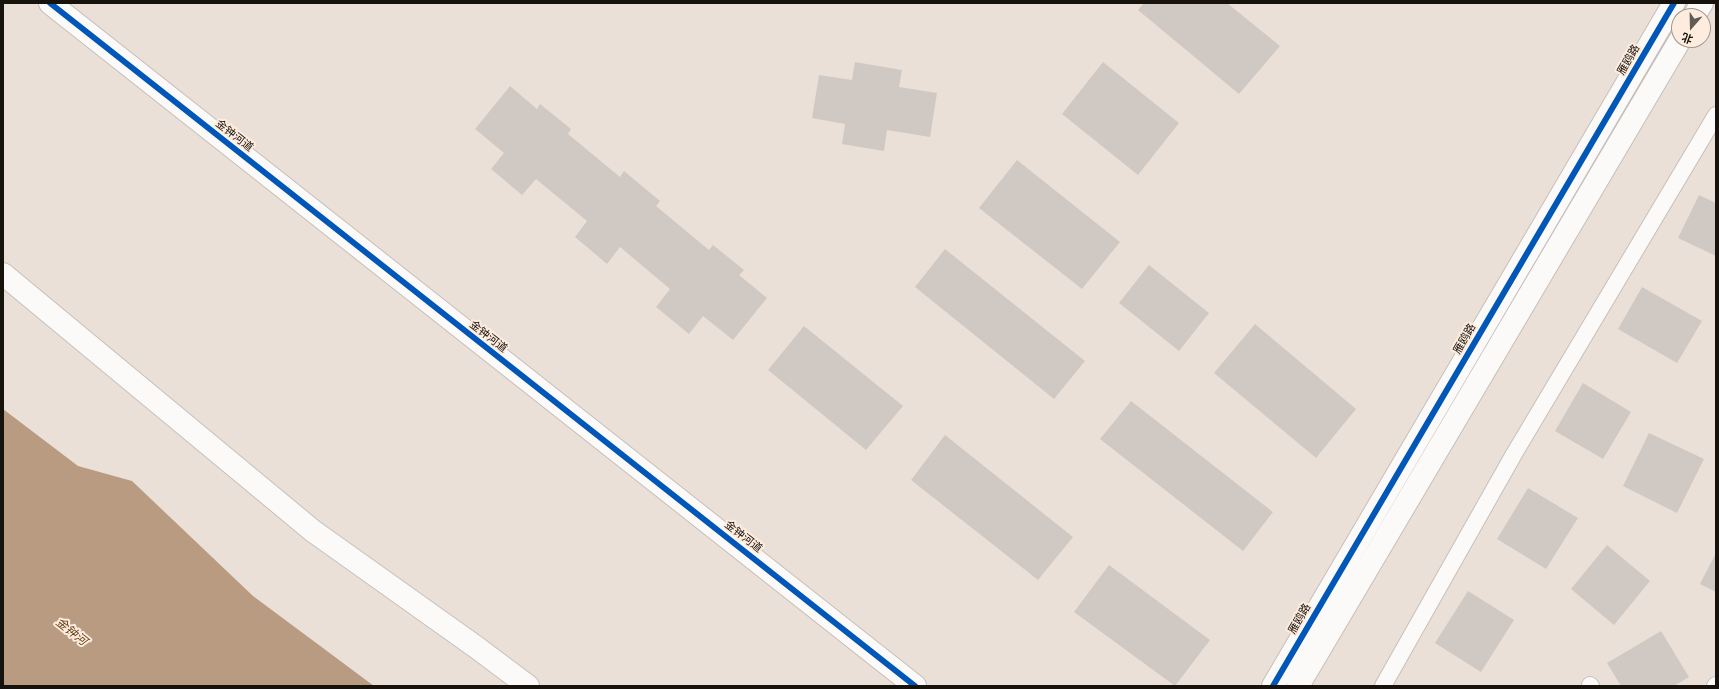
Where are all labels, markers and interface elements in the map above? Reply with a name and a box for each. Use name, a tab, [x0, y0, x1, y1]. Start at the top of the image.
north arrow	[1671, 8, 1711, 48]
text: 北	[1680, 31, 1694, 46]
street label: 雁鸥路	[1615, 42, 1643, 78]
street label: 金钟河道	[213, 117, 255, 155]
street label: 金钟河道	[467, 318, 509, 356]
street label: 雁鸥路	[1451, 321, 1479, 357]
street label: 金钟河道	[722, 518, 764, 556]
street label: 雁鸥路	[1286, 601, 1314, 637]
water label: 金钟河	[52, 615, 90, 649]

